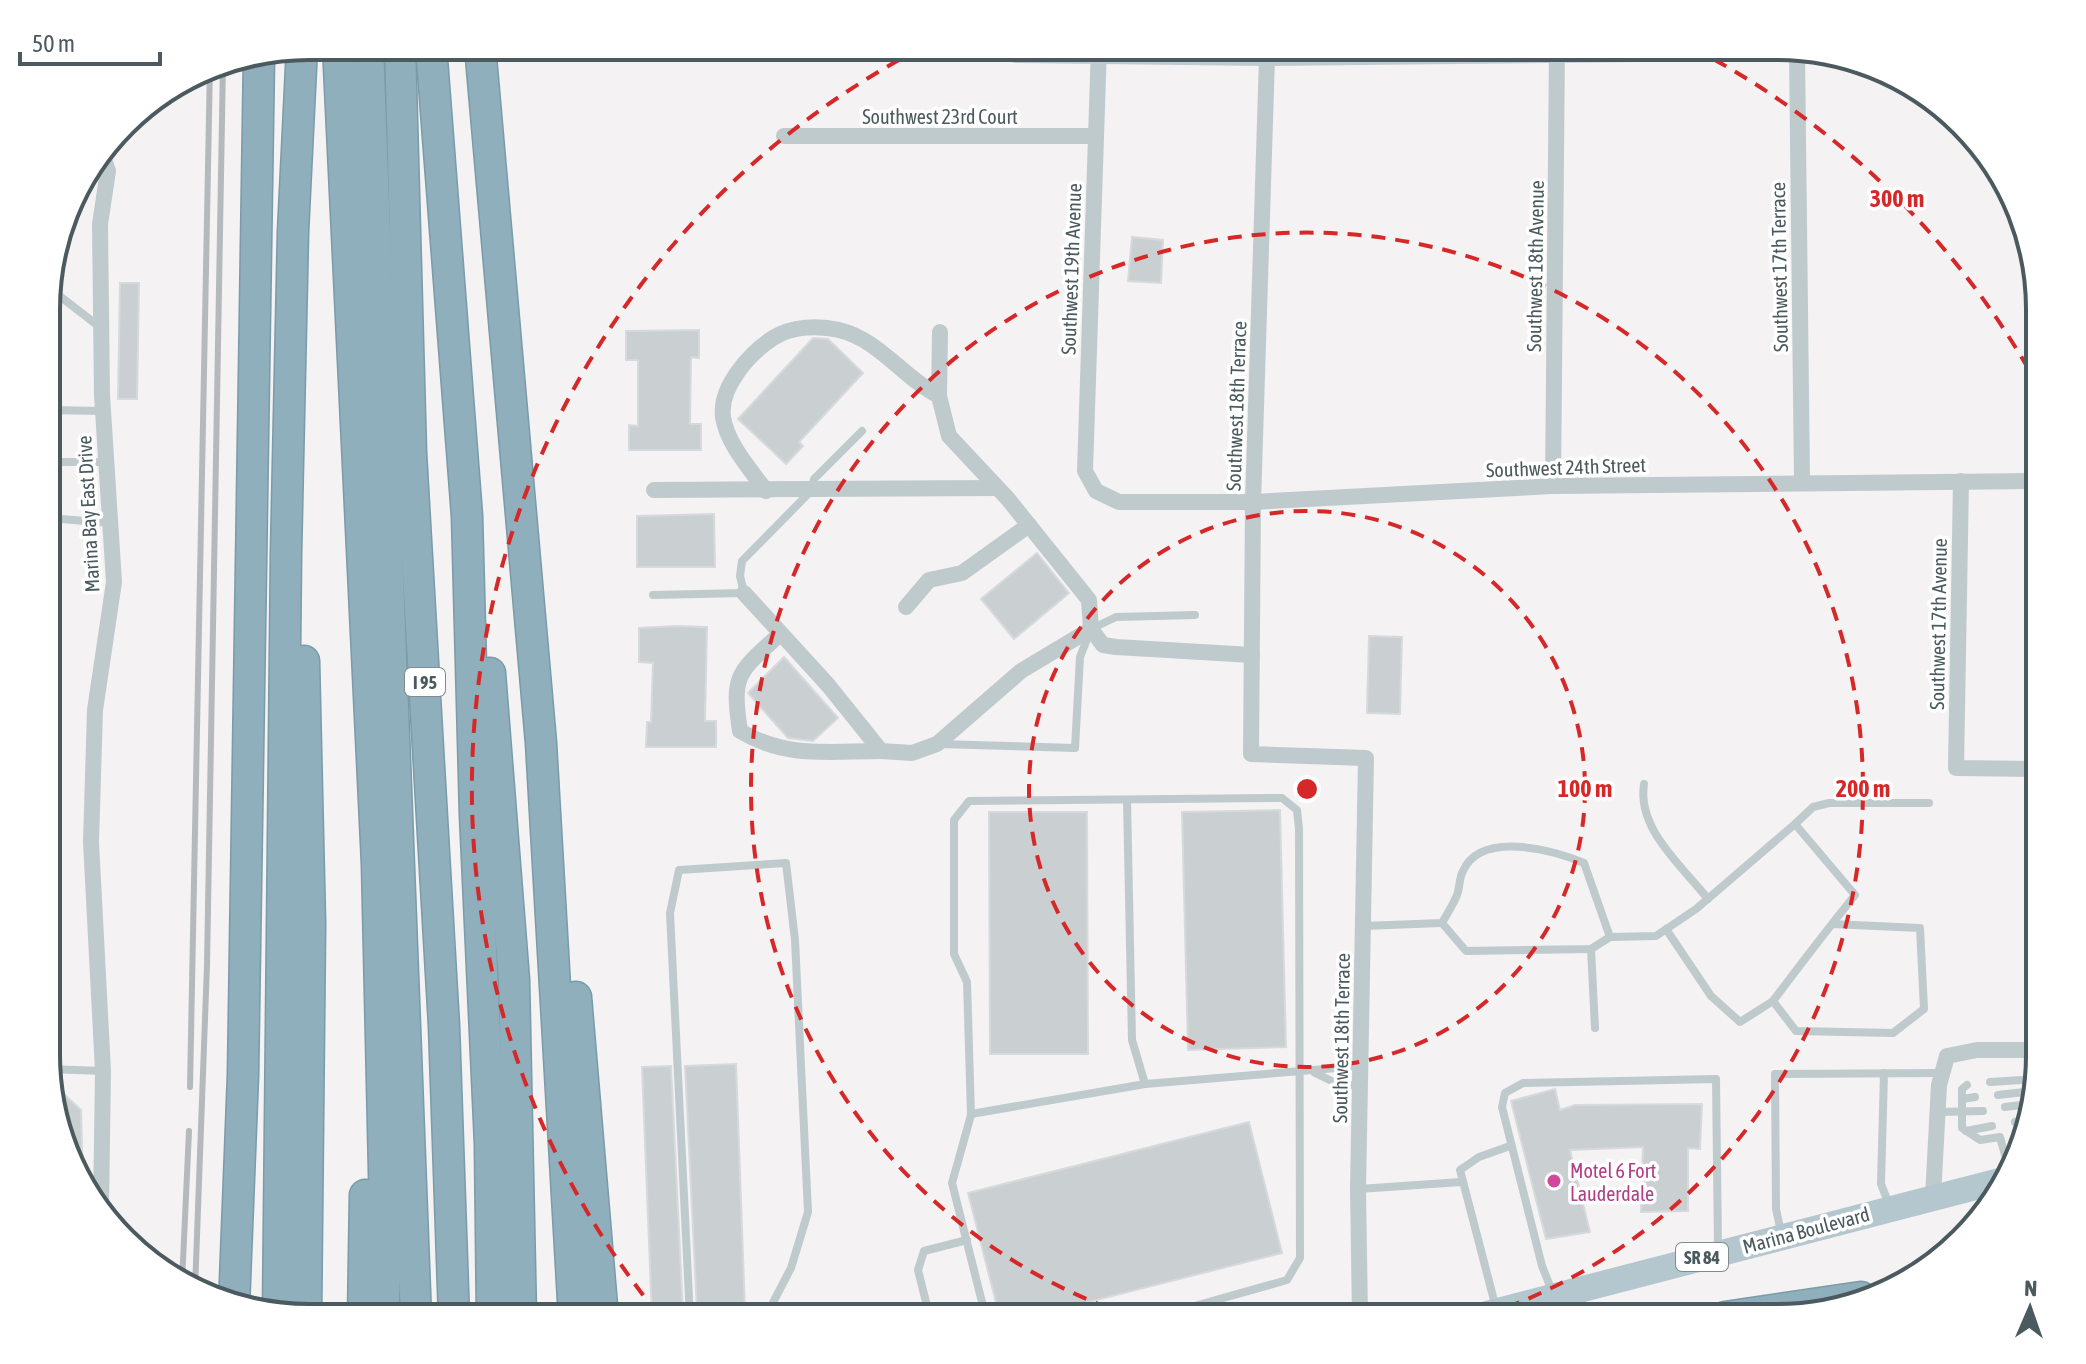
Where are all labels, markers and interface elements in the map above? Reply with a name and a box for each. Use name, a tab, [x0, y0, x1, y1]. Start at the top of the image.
scale bar	[20, 16, 160, 66]
text: 50 m	[32, 30, 75, 57]
street label: Southwest 23rd Court	[862, 105, 1018, 128]
street label: Southwest 18th Avenue	[1522, 180, 1548, 352]
street label: Southwest 17th Terrace	[1766, 182, 1792, 352]
street label: Southwest 19th Avenue	[1057, 183, 1085, 355]
text: 300 m	[1870, 185, 1924, 212]
street label: Southwest 18th Terrace	[1222, 321, 1250, 491]
street label: Marina Bay East Drive	[72, 435, 104, 593]
street label: Southwest 24th Street	[1486, 453, 1647, 481]
street label: Southwest 17th Avenue	[1925, 538, 1951, 710]
road number: I 95	[405, 668, 445, 696]
centre of rings	[1293, 775, 1321, 803]
text: 100 m	[1558, 775, 1612, 802]
text: 200 m	[1836, 775, 1890, 802]
street label: Southwest 18th Terrace	[1328, 953, 1354, 1123]
place label: Motel 6 Fort Lauderdale	[1570, 1159, 1656, 1205]
marker: Motel 6 Fort Lauderdale	[1545, 1172, 1563, 1190]
street label: Marina Boulevard	[1740, 1202, 1872, 1258]
road number: SR 84	[1676, 1243, 1728, 1271]
north arrow	[1990, 1268, 2070, 1348]
text: N	[2024, 1275, 2038, 1301]

